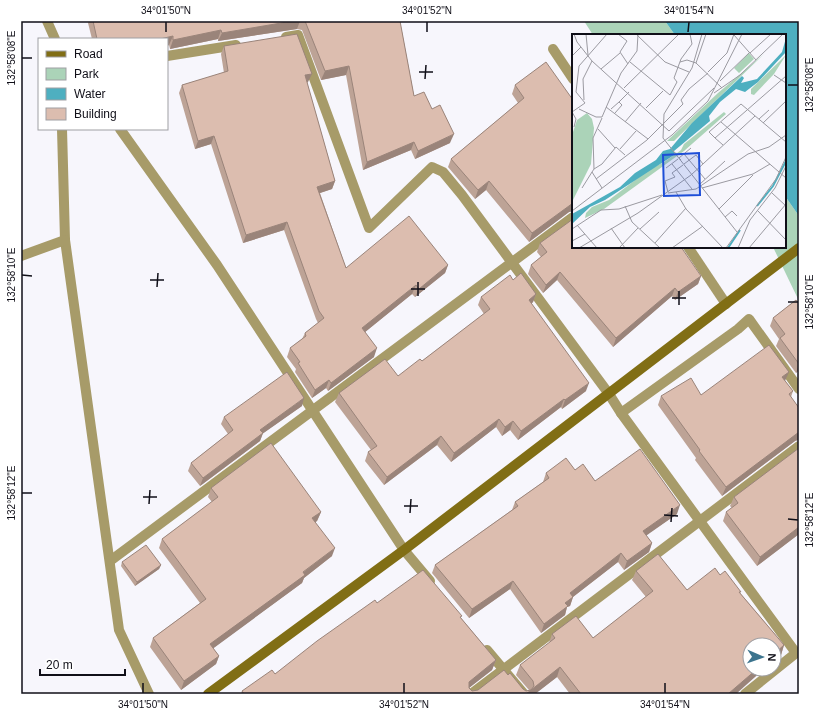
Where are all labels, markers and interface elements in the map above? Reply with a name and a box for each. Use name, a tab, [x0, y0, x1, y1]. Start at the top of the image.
text: 34°01'50"N	[141, 5, 191, 16]
text: 34°01'52"N	[402, 5, 452, 16]
text: 34°01'54"N	[664, 5, 714, 16]
text: 132°58'08"E	[6, 30, 17, 86]
inset map	[572, 34, 786, 248]
legend	[38, 38, 168, 130]
text: Road	[74, 47, 103, 61]
text: 132°58'08"E	[804, 57, 815, 113]
text: Park	[74, 67, 100, 81]
text: Water	[74, 87, 106, 101]
text: Building	[74, 107, 117, 121]
text: 132°58'10"E	[6, 247, 17, 303]
text: 132°58'10"E	[804, 274, 815, 330]
text: 132°58'12"E	[6, 465, 17, 521]
text: 132°58'12"E	[804, 492, 815, 548]
north arrow	[742, 637, 782, 677]
scale bar	[40, 651, 125, 677]
text: N	[766, 653, 778, 662]
text: 20 m	[46, 658, 73, 672]
text: 34°01'50"N	[118, 699, 168, 710]
text: 34°01'52"N	[379, 699, 429, 710]
text: 34°01'54"N	[640, 699, 690, 710]

